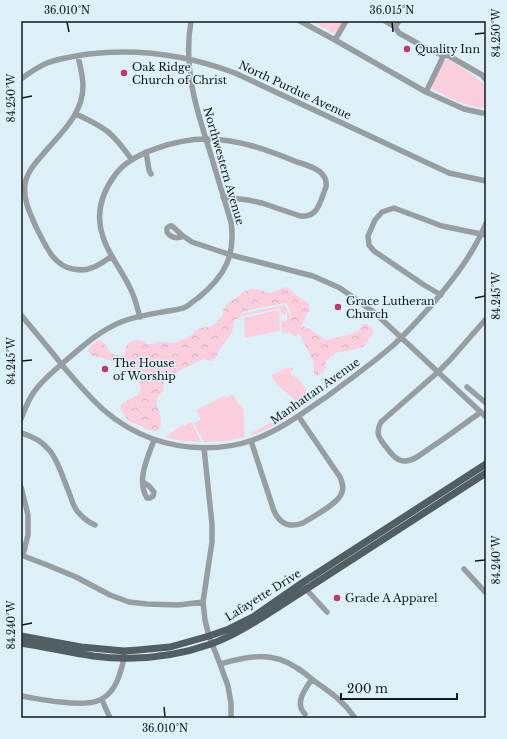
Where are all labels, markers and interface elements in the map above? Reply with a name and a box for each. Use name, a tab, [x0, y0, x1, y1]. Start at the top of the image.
text: 36.010°N	[44, 4, 90, 17]
text: 36.015°N	[370, 4, 414, 17]
text: 84.250°W	[490, 8, 503, 57]
place label: Quality Inn	[415, 42, 480, 56]
marker: Quality Inn	[402, 44, 412, 54]
street label: North Purdue Avenue	[236, 58, 354, 122]
place label: Oak Ridge Church of Christ	[132, 60, 228, 87]
marker: Oak Ridge Church of Christ	[119, 68, 129, 78]
text: 84.250°W	[5, 73, 18, 122]
street label: Northwestern Avenue	[200, 105, 248, 227]
text: 84.245°W	[490, 272, 503, 320]
place label: Grace Lutheran Church	[346, 294, 435, 321]
marker: Grace Lutheran Church	[333, 302, 343, 312]
text: 84.245°W	[5, 337, 18, 385]
street label: Manhattan Avenue	[268, 355, 362, 427]
place label: The House of Worship	[113, 356, 176, 383]
marker: The House of Worship	[100, 364, 110, 374]
text: 84.240°W	[490, 535, 503, 584]
street label: Lafayette Drive	[222, 566, 304, 624]
place label: Grade A Apparel	[345, 591, 438, 605]
marker: Grade A Apparel	[332, 593, 342, 603]
text: 84.240°W	[5, 600, 18, 649]
scale bar	[341, 675, 457, 701]
text: 200 m	[347, 681, 388, 696]
text: 36.010°N	[142, 722, 188, 735]

